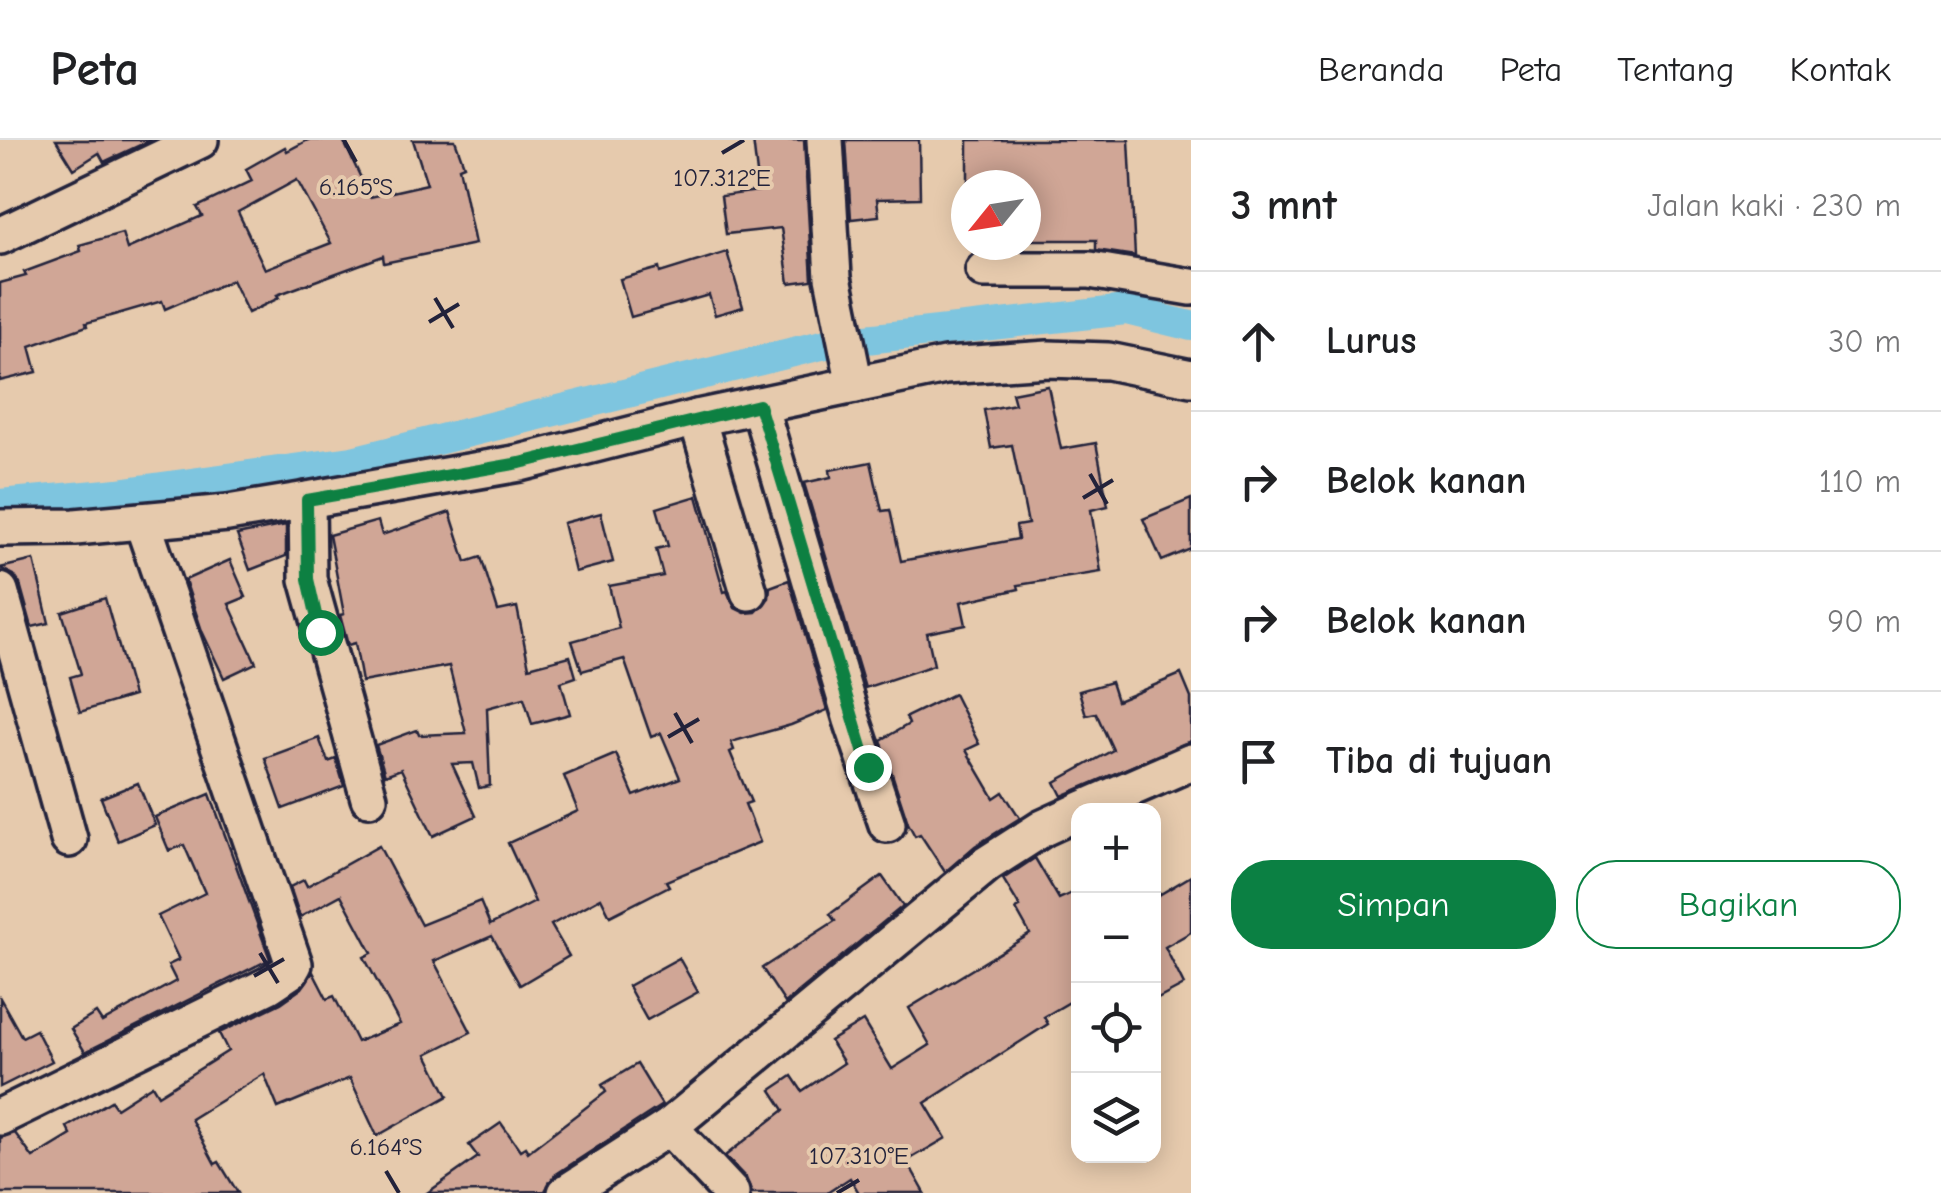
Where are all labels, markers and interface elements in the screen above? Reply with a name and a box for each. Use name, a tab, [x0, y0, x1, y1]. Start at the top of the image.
text: Peta	[50, 42, 139, 97]
text: Beranda	[1318, 49, 1444, 90]
text: Peta	[1499, 49, 1562, 90]
text: Tentang	[1617, 49, 1735, 90]
text: Kontak	[1790, 49, 1891, 90]
text: 107.312°E	[673, 163, 771, 192]
north arrow	[951, 170, 1041, 260]
text: 6.165°S	[319, 172, 393, 201]
text: 3 mnt	[1231, 181, 1337, 230]
text: Jalan kaki · 230 m	[1647, 187, 1901, 224]
icon: ahead	[1231, 314, 1286, 369]
text: Lurus	[1326, 319, 1416, 363]
text: 30 m	[1828, 323, 1901, 360]
icon: right	[1231, 454, 1286, 509]
text: Belok kanan	[1326, 459, 1526, 503]
text: 110 m	[1819, 463, 1901, 500]
icon: right	[1231, 594, 1286, 649]
text: Belok kanan	[1326, 599, 1526, 643]
text: 90 m	[1827, 603, 1901, 640]
route start	[298, 610, 344, 656]
icon: arrive	[1231, 734, 1286, 789]
text: Tiba di tujuan	[1326, 739, 1552, 783]
route end	[846, 745, 892, 791]
map controls	[1071, 803, 1161, 1163]
button: +	[1071, 803, 1161, 893]
button: Simpan	[1231, 860, 1556, 949]
button: Bagikan	[1576, 860, 1901, 949]
button: −	[1071, 893, 1161, 983]
button: locate	[1071, 983, 1161, 1073]
button: layers	[1071, 1073, 1161, 1163]
text: 6.164°S	[350, 1132, 422, 1161]
text: 107.310°E	[809, 1141, 909, 1170]

